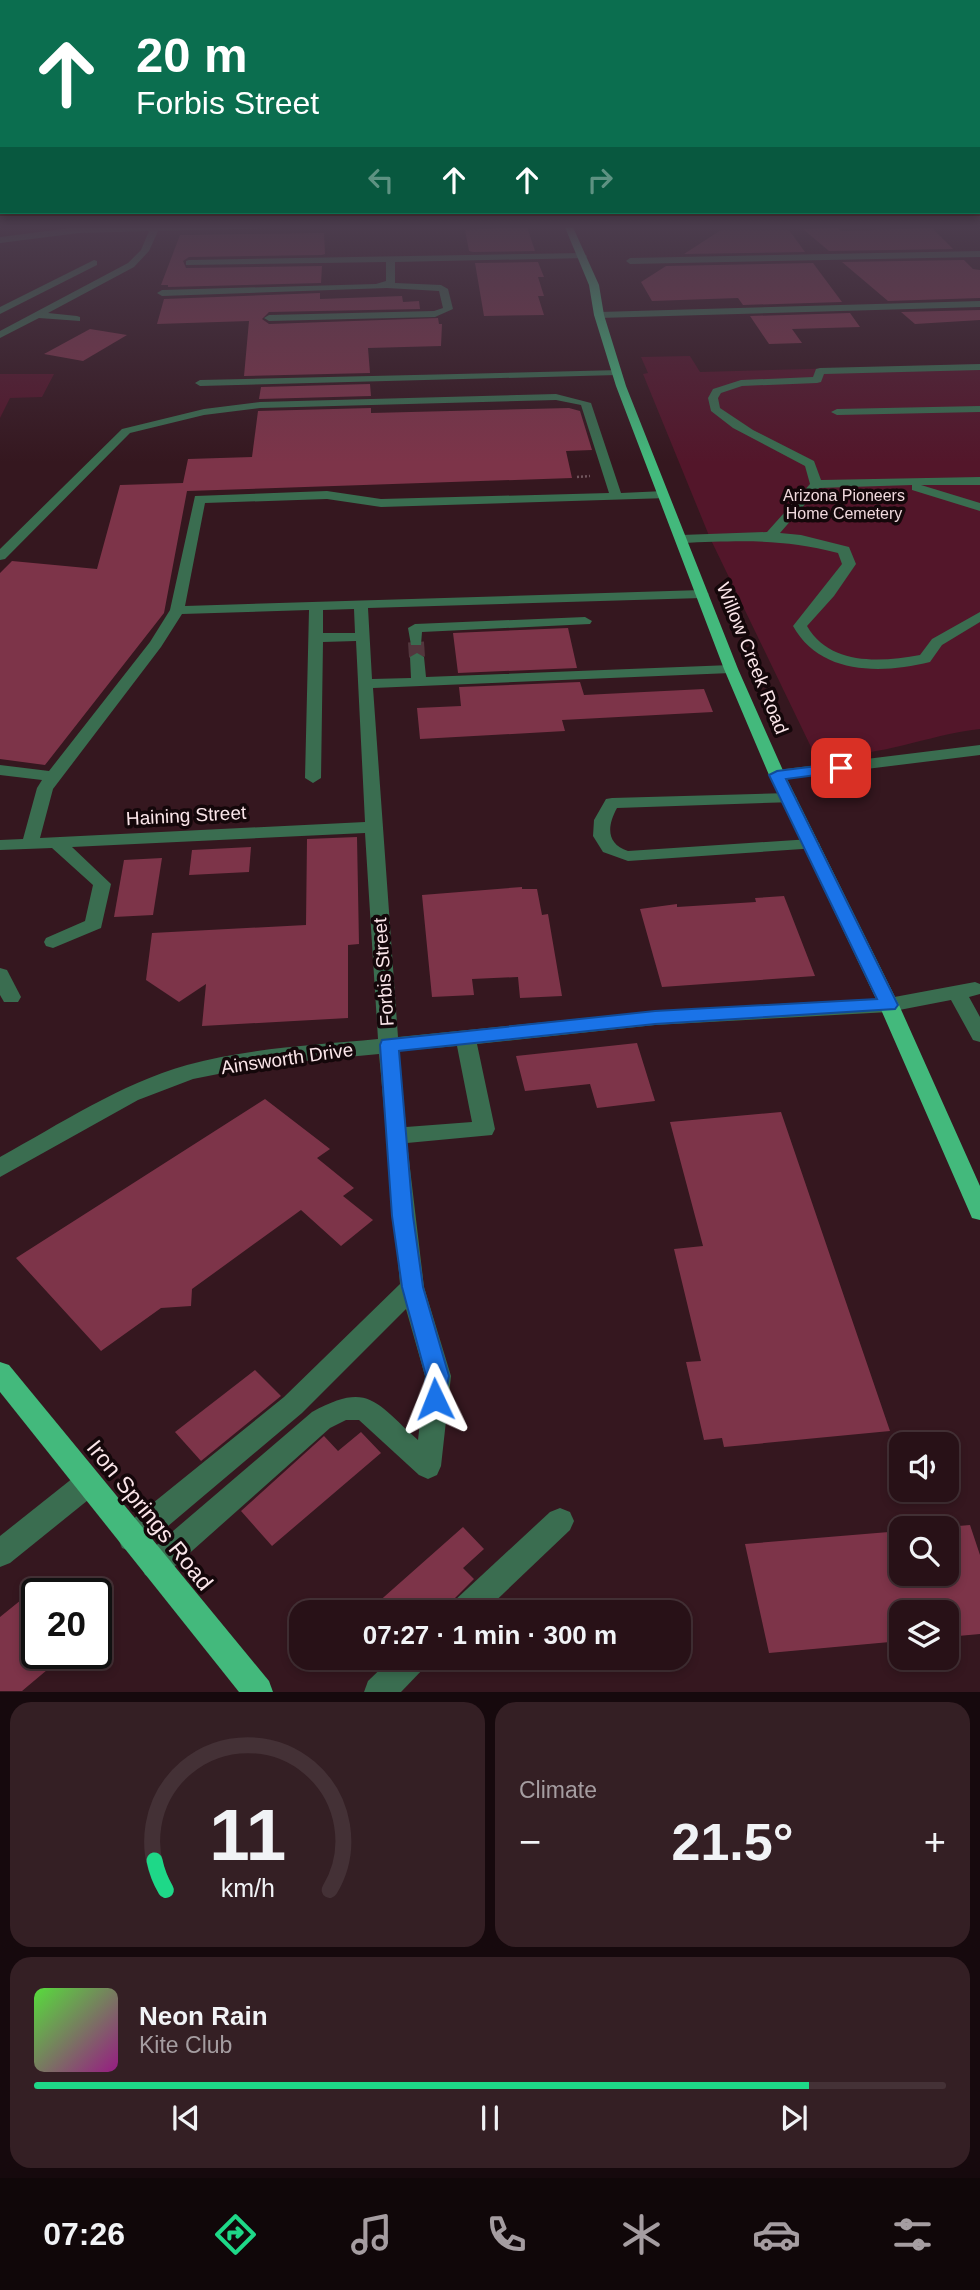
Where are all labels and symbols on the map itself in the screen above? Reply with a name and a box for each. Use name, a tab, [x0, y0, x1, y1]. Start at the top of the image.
park label: Arizona Pioneers Home Cemetery	[783, 487, 905, 522]
street label: Willow Creek Road	[713, 579, 793, 737]
pin	[811, 738, 871, 798]
street label: Haining Street	[125, 802, 247, 829]
street label: Forbis Street	[369, 916, 398, 1027]
street label: Ainsworth Drive	[220, 1039, 354, 1078]
position arrow	[398, 1362, 472, 1436]
street label: Iron Springs Road	[82, 1435, 218, 1595]
speed limit sign: 20	[21, 1578, 112, 1669]

